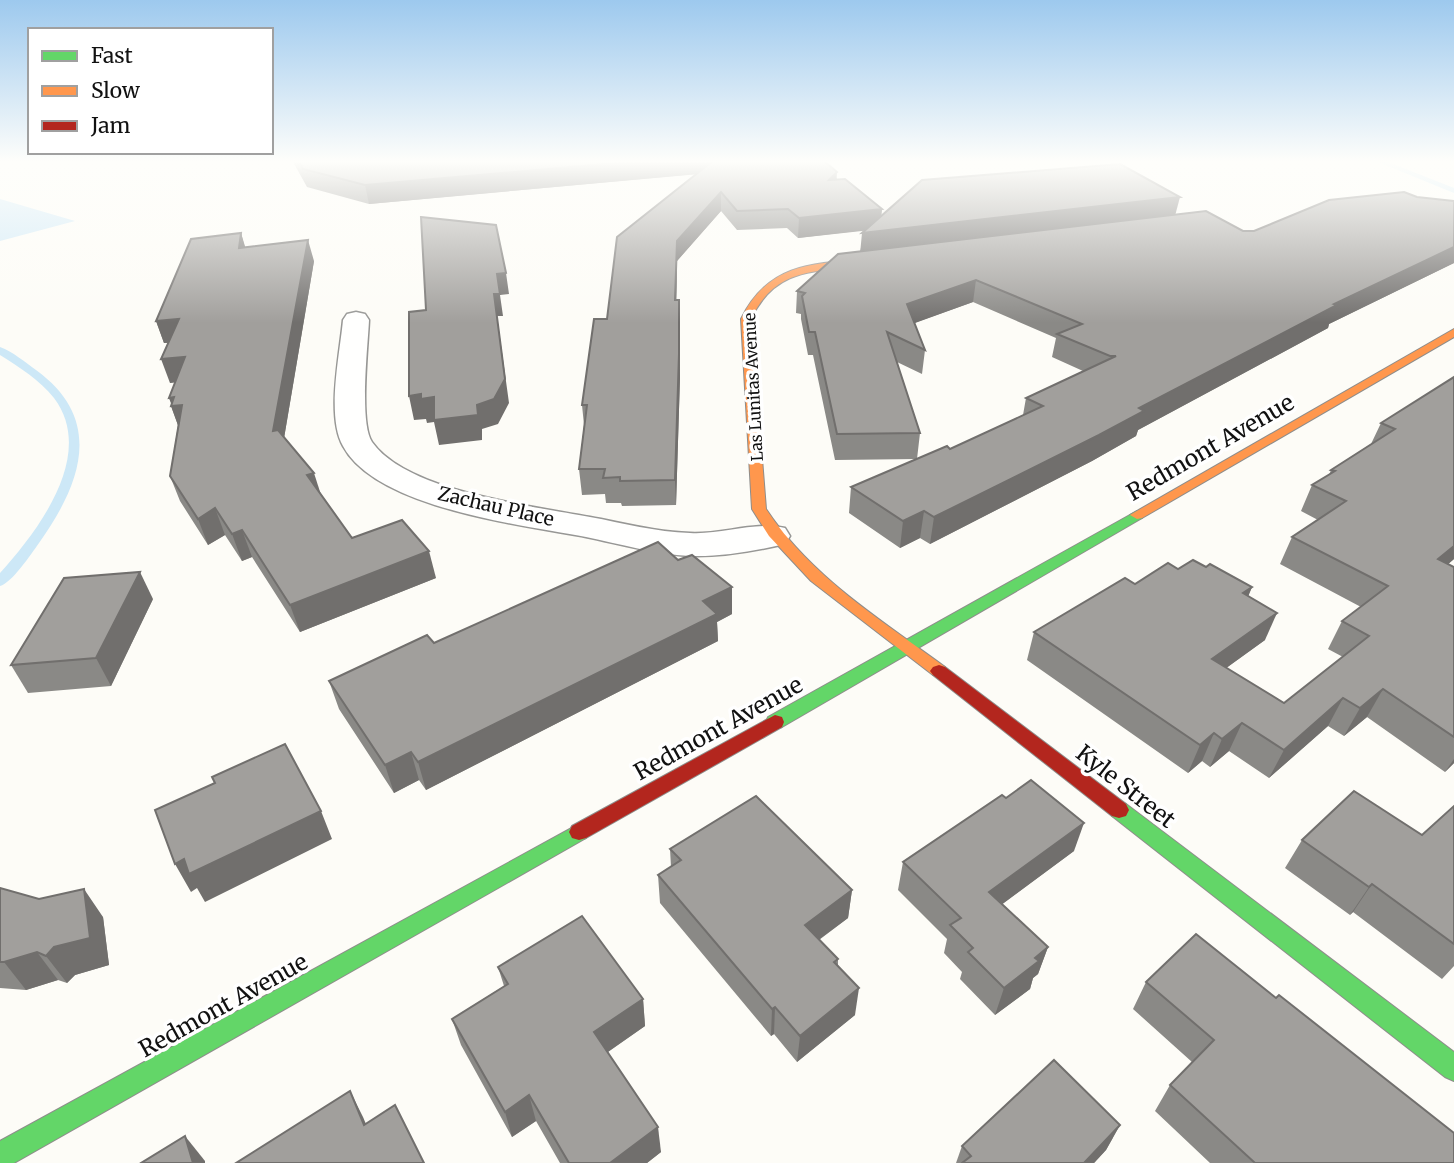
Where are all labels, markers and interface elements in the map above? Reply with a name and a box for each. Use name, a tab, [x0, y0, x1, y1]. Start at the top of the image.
legend	[28, 28, 273, 154]
text: Fast	[91, 42, 133, 69]
text: Slow	[91, 77, 140, 104]
text: Jam	[90, 112, 130, 139]
street label: Las Lunitas Avenue	[739, 312, 767, 462]
street label: Redmont Avenue	[1121, 387, 1299, 507]
street label: Zachau Place	[436, 481, 557, 531]
street label: Redmont Avenue	[629, 670, 807, 786]
street label: Kyle Street	[1071, 738, 1182, 834]
street label: Redmont Avenue	[134, 947, 312, 1063]

